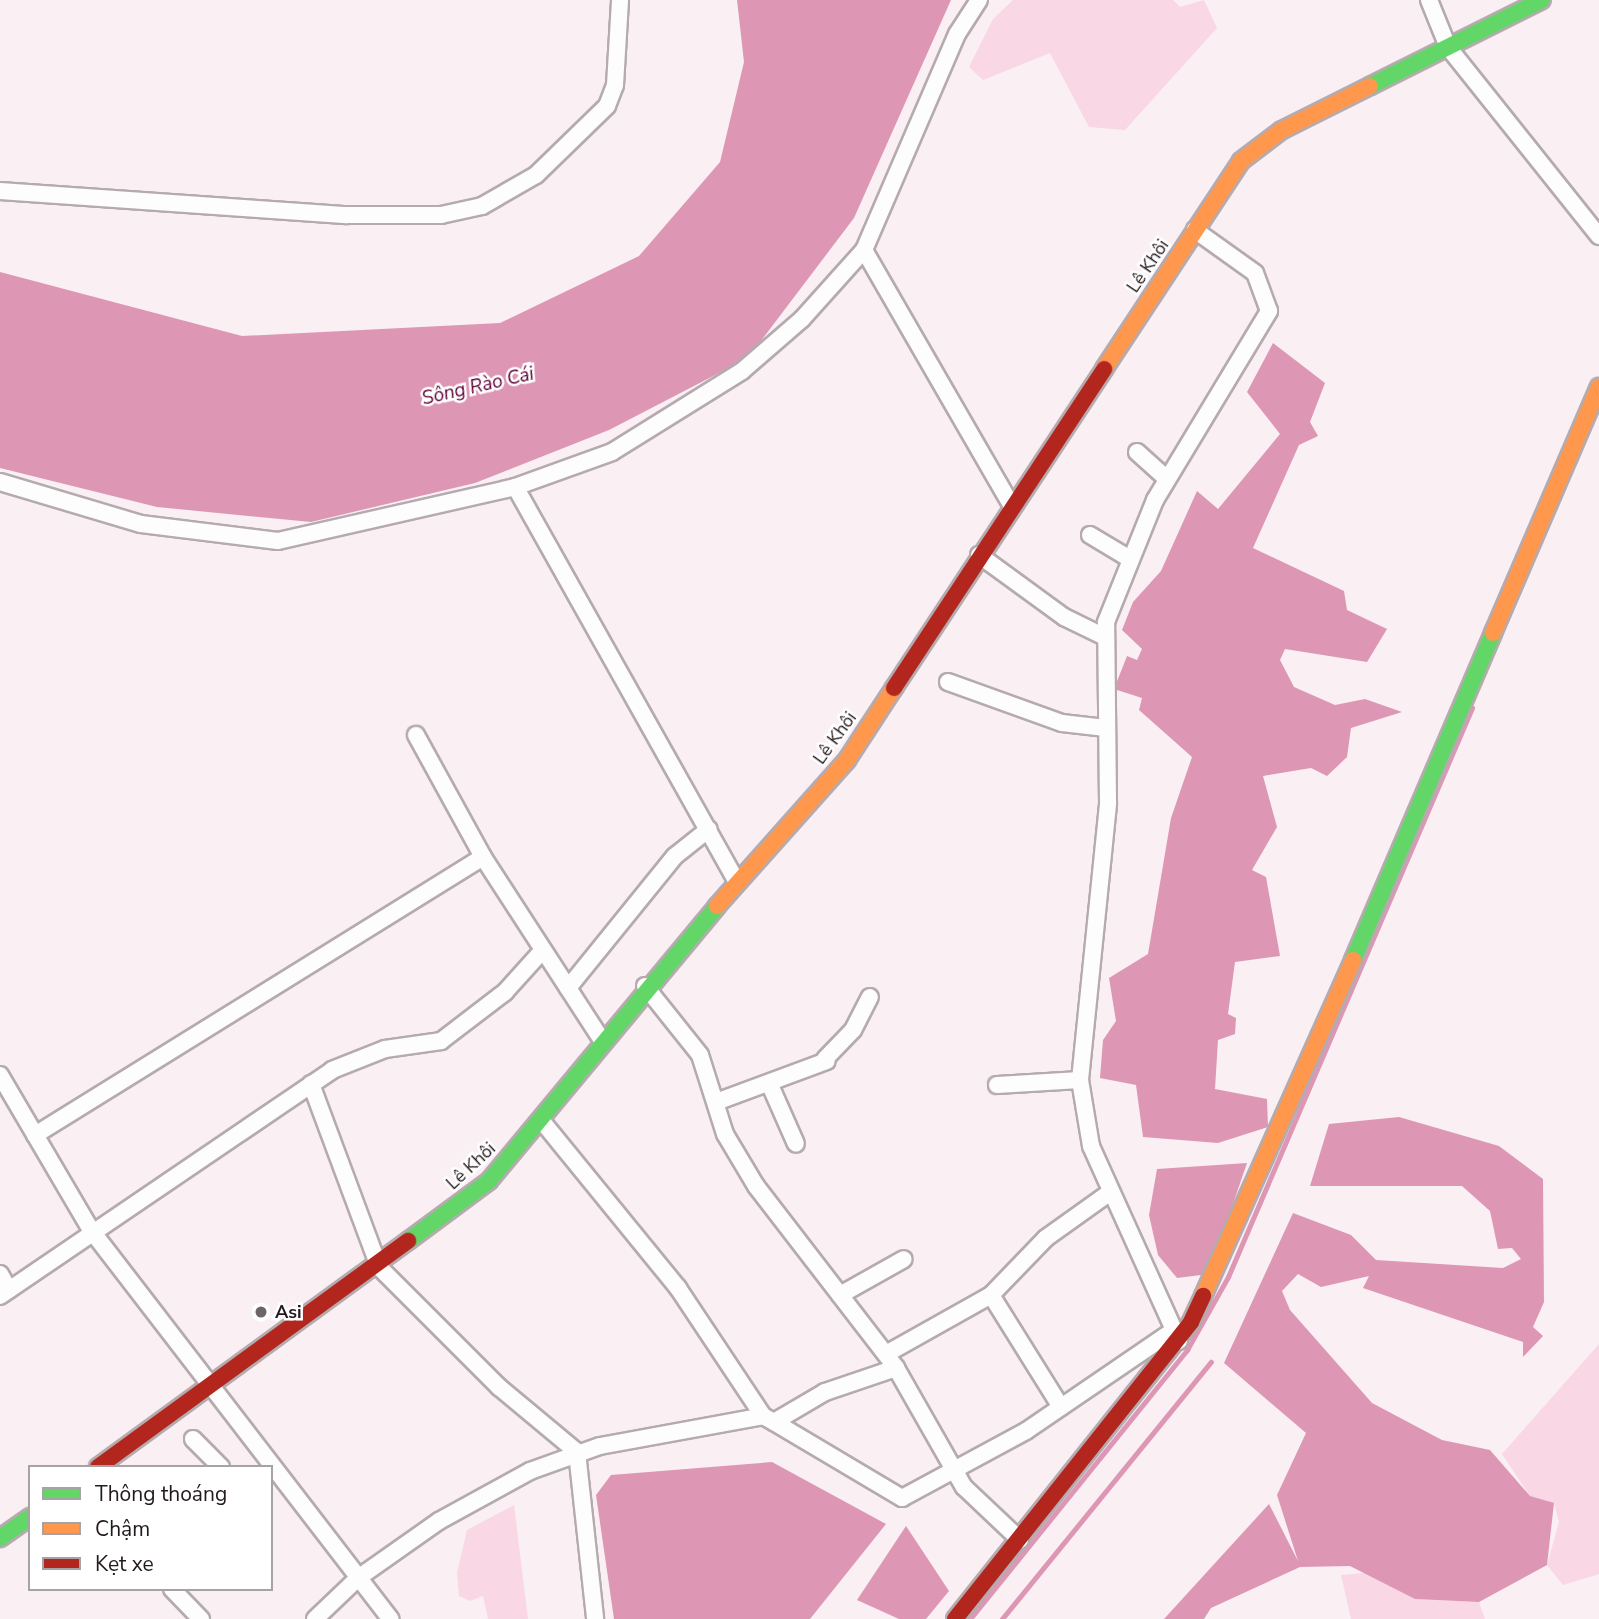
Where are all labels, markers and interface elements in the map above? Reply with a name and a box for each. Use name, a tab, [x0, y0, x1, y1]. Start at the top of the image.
street label: Lê Khôi	[1122, 235, 1174, 297]
water label: Sông Rào Cái	[420, 363, 536, 411]
street label: Lê Khôi	[809, 708, 861, 768]
street label: Lê Khôi	[442, 1138, 500, 1194]
place label: Asi	[275, 1301, 302, 1323]
marker: Asi	[253, 1304, 269, 1320]
legend	[28, 1465, 273, 1591]
text: Thông thoáng	[95, 1480, 227, 1508]
text: Chậm	[95, 1515, 150, 1543]
text: Kẹt xe	[95, 1550, 154, 1578]

